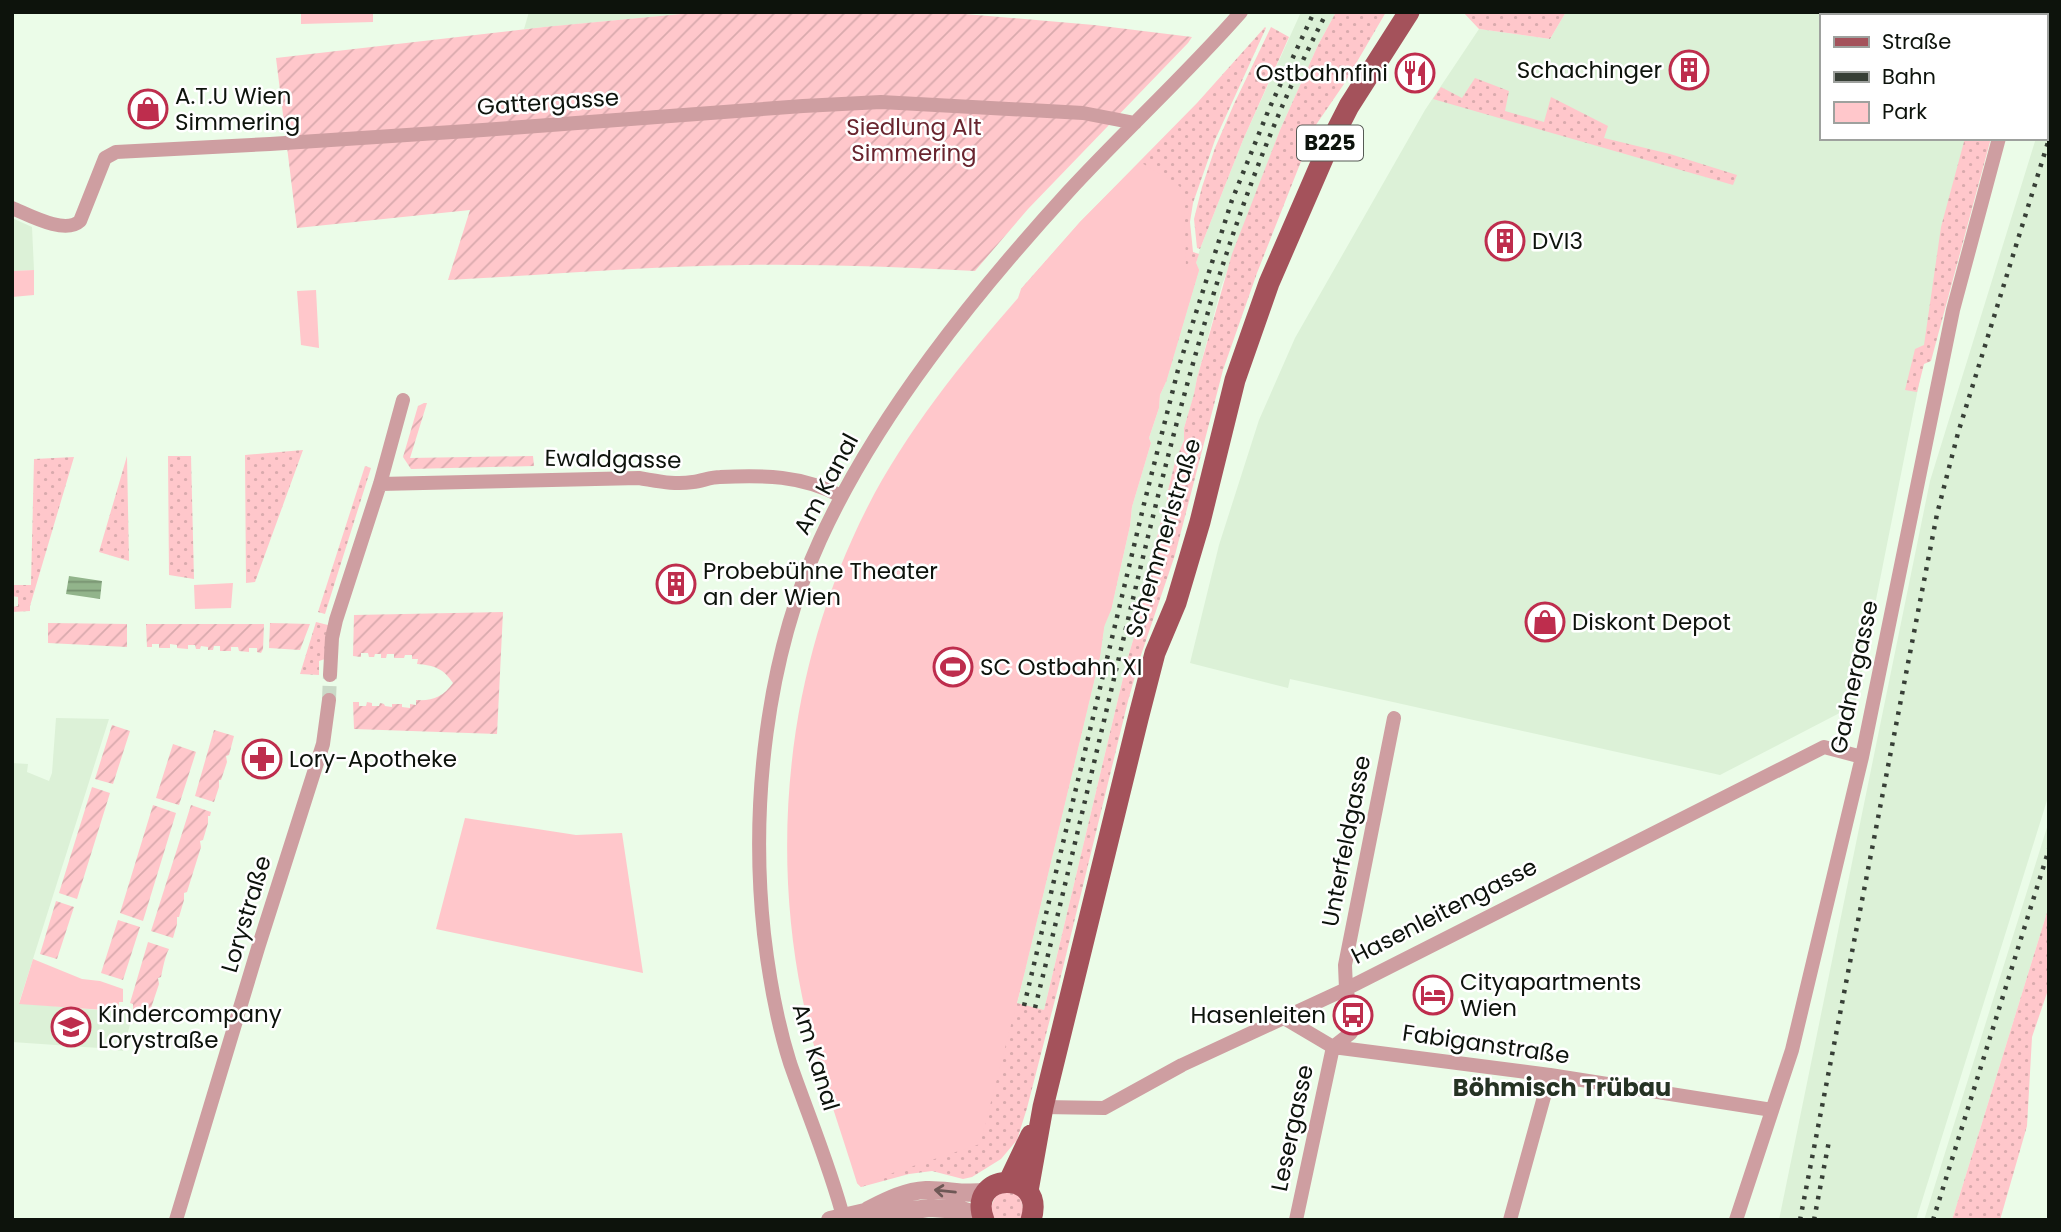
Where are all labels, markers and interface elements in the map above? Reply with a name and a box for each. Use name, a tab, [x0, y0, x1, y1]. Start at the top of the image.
legend	[1820, 14, 2047, 140]
text: Straße	[1882, 27, 1951, 56]
building icon: Schachinger	[1668, 49, 1710, 91]
restaurant icon: Ostbahnfini	[1394, 52, 1436, 94]
place label: Schachinger	[1517, 54, 1662, 86]
place label: Ostbahnfini	[1255, 57, 1388, 89]
text: Bahn	[1882, 62, 1936, 91]
place label: A.T.U Wien Simmering	[175, 80, 300, 138]
street label: Gattergasse	[476, 81, 620, 123]
shop icon: A.T.U Wien Simmering	[127, 88, 169, 130]
text: Park	[1882, 97, 1927, 126]
park label: Siedlung Alt Simmering	[846, 111, 982, 169]
road number: B225	[1297, 125, 1363, 160]
building icon: DVI3	[1484, 220, 1526, 262]
place label: DVI3	[1532, 225, 1583, 257]
street label: Am Kanal	[786, 428, 866, 540]
street label: Schemmerlstraße	[1117, 434, 1209, 642]
street label: Ewaldgasse	[544, 442, 682, 476]
place label: Probebühne Theater an der Wien	[703, 555, 938, 613]
building icon: Probebühne Theater an der Wien	[655, 563, 697, 605]
street label: Gadnergasse	[1822, 597, 1886, 757]
shop icon: Diskont Depot	[1524, 601, 1566, 643]
place label: Diskont Depot	[1572, 606, 1731, 638]
sports icon: SC Ostbahn XI	[932, 646, 974, 688]
place label: SC Ostbahn XI	[980, 651, 1142, 683]
pharmacy icon: Lory-Apotheke	[241, 738, 283, 780]
place label: Lory-Apotheke	[289, 743, 457, 775]
street label: Unterfeldgasse	[1314, 753, 1378, 929]
street label: Hasenleitengasse	[1346, 850, 1542, 972]
street label: Lorystraße	[213, 852, 279, 976]
place label: Cityapartments Wien	[1460, 966, 1641, 1024]
hotel icon: Cityapartments Wien	[1412, 974, 1454, 1016]
bus stop icon: Hasenleiten	[1332, 994, 1374, 1036]
place label: Kindercompany Lorystraße	[98, 998, 282, 1056]
street label: Am Kanal	[785, 999, 847, 1115]
place label: Hasenleiten	[1191, 999, 1326, 1031]
school or university icon: Kindercompany Lorystraße	[50, 1006, 92, 1048]
street label: Fabiganstraße	[1400, 1016, 1572, 1072]
street label: Lesergasse	[1263, 1062, 1321, 1194]
district label: Böhmisch Trübau	[1453, 1071, 1671, 1104]
one-way arrow	[934, 1184, 957, 1197]

